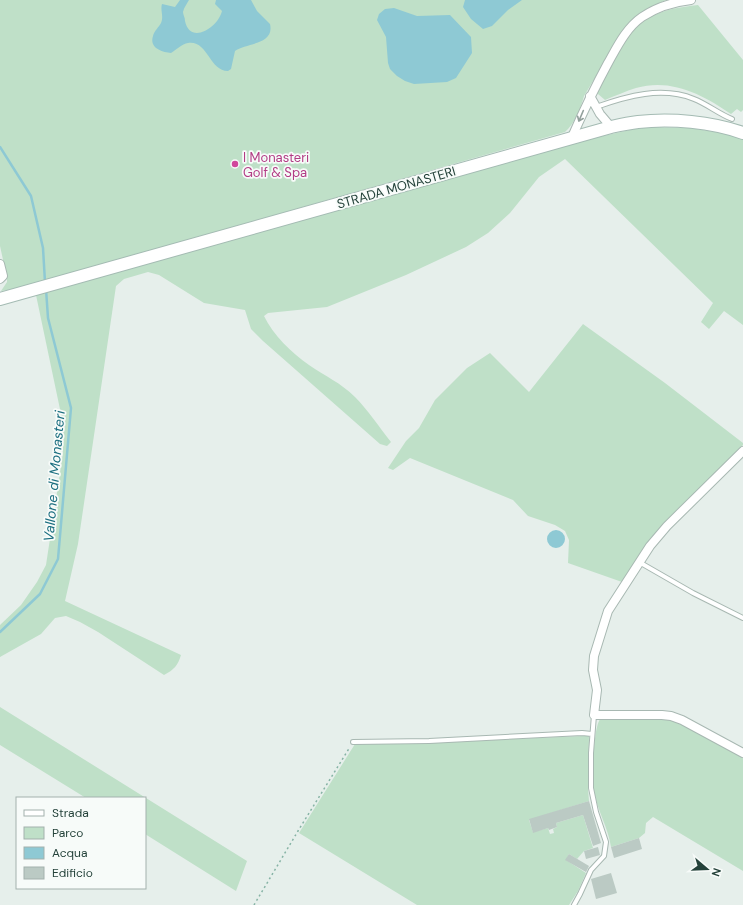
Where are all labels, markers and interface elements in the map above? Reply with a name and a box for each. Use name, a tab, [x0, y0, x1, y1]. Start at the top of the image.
one-way arrow	[577, 110, 584, 122]
place label: I Monasteri Golf & Spa	[243, 149, 309, 181]
marker: I Monasteri Golf & Spa	[230, 159, 240, 169]
street label: STRADA MONASTERI	[335, 162, 457, 213]
water label: Vallone di Monasteri	[39, 409, 69, 542]
legend	[16, 797, 146, 889]
text: Strada	[52, 805, 89, 821]
text: Parco	[52, 825, 83, 841]
text: Acqua	[52, 845, 87, 861]
north arrow	[687, 849, 727, 889]
text: Edificio	[52, 865, 93, 881]
text: N	[709, 866, 724, 878]

